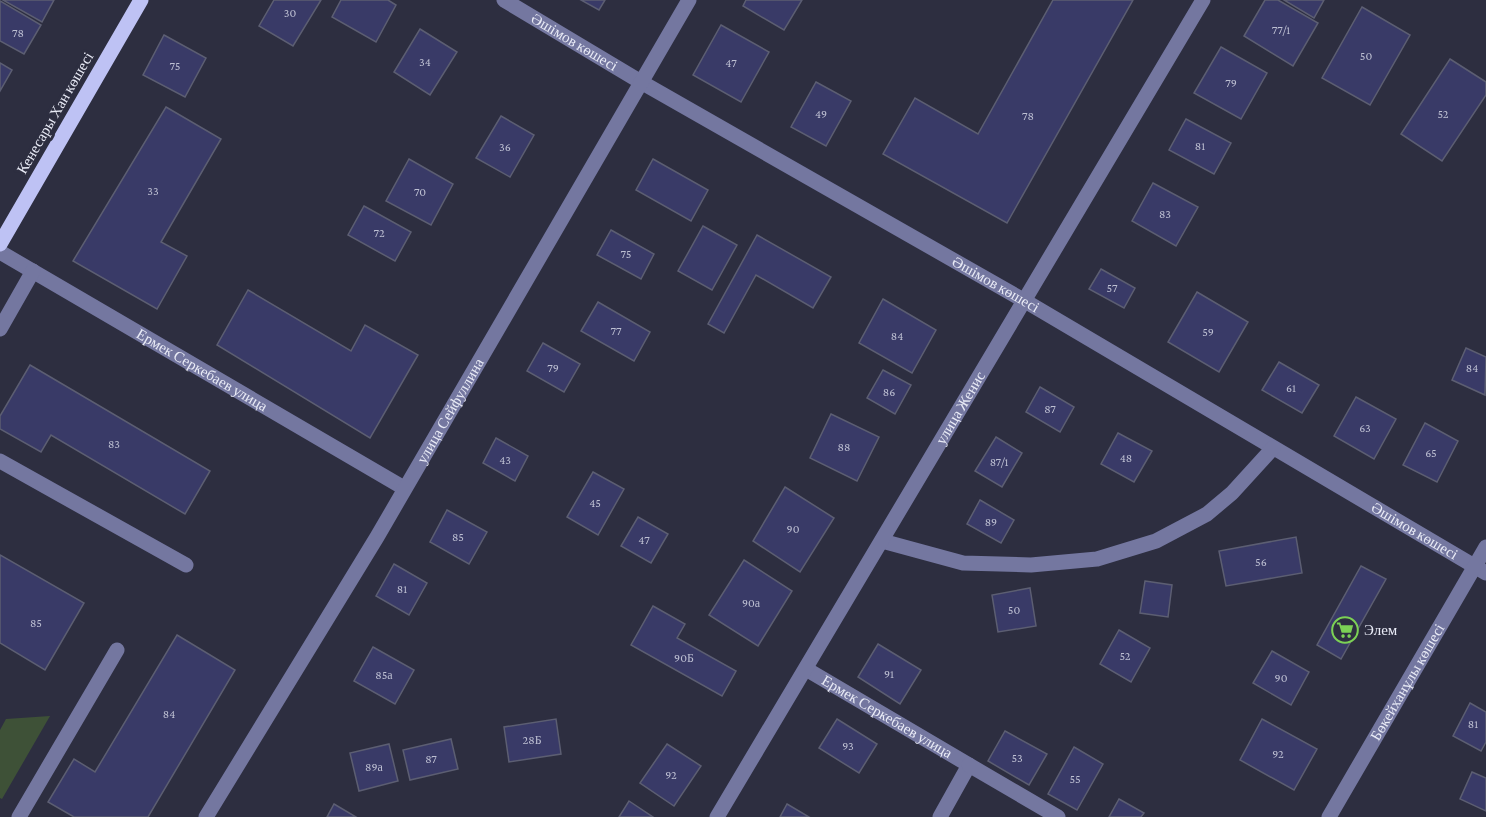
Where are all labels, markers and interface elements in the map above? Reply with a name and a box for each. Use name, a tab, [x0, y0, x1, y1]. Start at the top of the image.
house number: 30	[284, 6, 296, 20]
street label: Әшімов көшесі	[528, 10, 620, 74]
house number: 77/1	[1272, 23, 1290, 37]
house number: 78	[12, 26, 24, 40]
street label: Кенесары Хан көшесі	[14, 49, 96, 177]
house number: 50	[1360, 49, 1372, 63]
house number: 34	[419, 55, 431, 69]
house number: 47	[725, 56, 737, 70]
house number: 75	[169, 59, 181, 73]
house number: 79	[1225, 76, 1237, 90]
house number: 49	[815, 107, 827, 121]
house number: 52	[1437, 107, 1449, 121]
house number: 78	[1022, 109, 1034, 123]
house number: 81	[1195, 139, 1205, 153]
house number: 36	[499, 140, 511, 154]
house number: 33	[147, 184, 159, 198]
house number: 70	[414, 185, 426, 199]
house number: 83	[1159, 207, 1171, 221]
house number: 72	[373, 226, 385, 240]
house number: 75	[620, 247, 632, 261]
street label: Әшімов көшесі	[949, 253, 1042, 316]
house number: 57	[1107, 281, 1118, 295]
house number: 77	[610, 324, 622, 338]
house number: 59	[1202, 325, 1214, 339]
street label: Ермек Серкебаев улица	[134, 326, 271, 415]
house number: 84	[891, 329, 903, 343]
street label: улица Сейфуллина	[414, 355, 487, 466]
house number: 79	[547, 361, 559, 375]
house number: 84	[1466, 361, 1478, 375]
street label: улица Женис	[933, 368, 988, 447]
house number: 61	[1286, 381, 1296, 395]
house number: 86	[883, 385, 895, 399]
house number: 87	[1044, 402, 1056, 416]
house number: 63	[1359, 421, 1371, 435]
house number: 83	[108, 437, 120, 451]
house number: 88	[838, 440, 850, 454]
house number: 65	[1425, 446, 1437, 460]
house number: 48	[1120, 451, 1132, 465]
house number: 43	[499, 453, 511, 467]
house number: 87/1	[990, 455, 1008, 469]
house number: 45	[589, 496, 601, 510]
street label: Әшімов көшесі	[1368, 499, 1461, 563]
house number: 89	[985, 515, 997, 529]
house number: 90	[787, 522, 800, 536]
house number: 85	[452, 530, 464, 544]
house number: 47	[638, 533, 650, 547]
house number: 56	[1255, 555, 1267, 569]
house number: 81	[397, 582, 407, 596]
house number: 90а	[742, 596, 761, 610]
house number: 50	[1008, 603, 1020, 617]
supermarket icon: Элем	[1330, 615, 1360, 645]
house number: 85	[30, 616, 42, 630]
street label: Бөкейханұлы көшесі	[1367, 621, 1447, 743]
place label: Элем	[1364, 622, 1398, 638]
house number: 52	[1119, 649, 1131, 663]
house number: 90Б	[674, 651, 694, 665]
house number: 91	[884, 667, 894, 681]
house number: 85а	[375, 668, 393, 682]
house number: 90	[1275, 671, 1288, 685]
street label: Ермек Серкебаев улица	[819, 672, 955, 761]
house number: 84	[163, 707, 175, 721]
house number: 81	[1468, 717, 1478, 731]
house number: 28Б	[522, 733, 542, 747]
house number: 93	[842, 739, 854, 753]
house number: 92	[1272, 747, 1284, 761]
house number: 53	[1011, 751, 1023, 765]
house number: 87	[425, 752, 437, 766]
house number: 89а	[365, 760, 384, 774]
house number: 92	[665, 768, 677, 782]
house number: 55	[1069, 772, 1081, 786]

